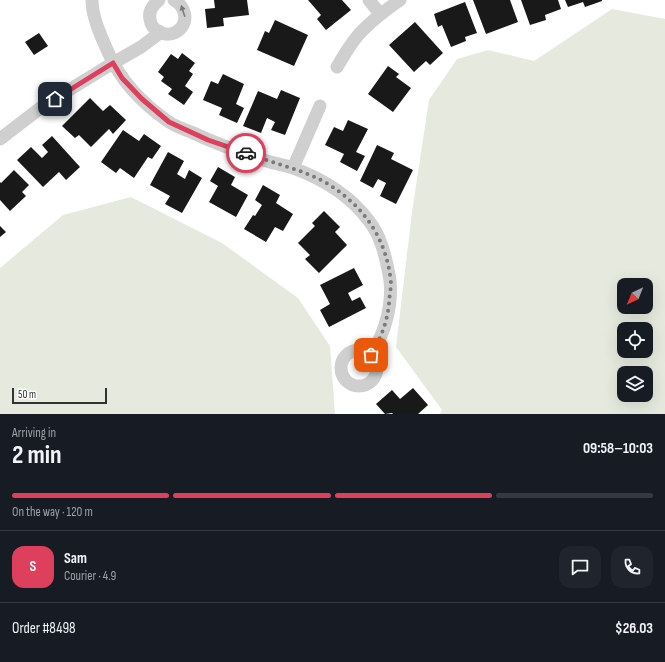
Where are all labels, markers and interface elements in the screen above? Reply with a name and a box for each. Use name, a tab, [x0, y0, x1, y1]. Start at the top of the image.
one-way arrow	[179, 4, 185, 16]
pin	[38, 82, 72, 116]
icon: home	[44, 88, 66, 110]
courier	[226, 133, 266, 173]
icon: car	[235, 142, 257, 164]
north arrow	[617, 278, 653, 314]
map controls	[617, 278, 653, 402]
button: locate	[617, 322, 653, 358]
pin	[354, 338, 388, 372]
icon: bag	[360, 344, 382, 366]
button: layers	[617, 366, 653, 402]
scale bar	[12, 386, 107, 405]
text: 50 m	[18, 388, 36, 401]
text: Arriving in	[12, 425, 56, 441]
text: 09:58–10:03	[583, 439, 653, 458]
text: 2 min	[12, 440, 62, 471]
text: On the way · 120 m	[12, 504, 93, 520]
button: chat	[559, 546, 601, 588]
button: phone	[611, 546, 653, 588]
text: Sam	[64, 549, 87, 568]
text: S	[30, 557, 36, 576]
text: Courier · 4.9	[64, 568, 116, 584]
text: Order #8498	[12, 619, 76, 638]
text: $26.03	[615, 619, 653, 638]

